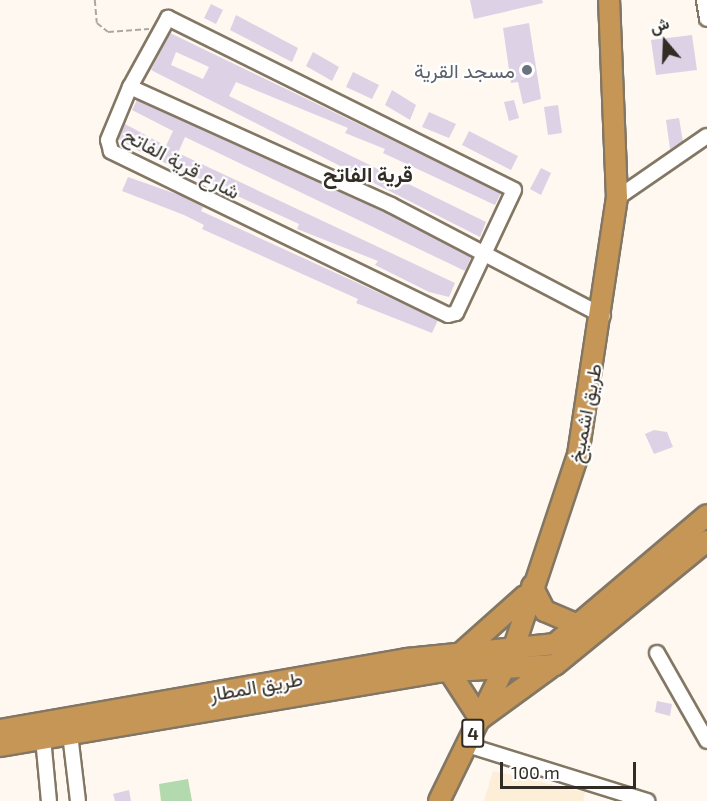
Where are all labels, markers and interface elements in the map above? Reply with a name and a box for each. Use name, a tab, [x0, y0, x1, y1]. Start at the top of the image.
north arrow	[635, 12, 695, 72]
text: ش	[647, 12, 671, 37]
place label: مسجد القرية	[414, 58, 515, 82]
marker: مسجد القرية	[520, 63, 534, 77]
street label: شارع قرية الفاتح	[120, 122, 244, 204]
district label: قرية الفاتح	[323, 161, 413, 187]
street label: طريق اشميخ	[564, 361, 606, 465]
street label: طريق المطار	[207, 666, 305, 706]
road number: 4	[461, 718, 485, 748]
scale bar	[503, 750, 640, 788]
text: 100 m	[511, 761, 560, 783]

